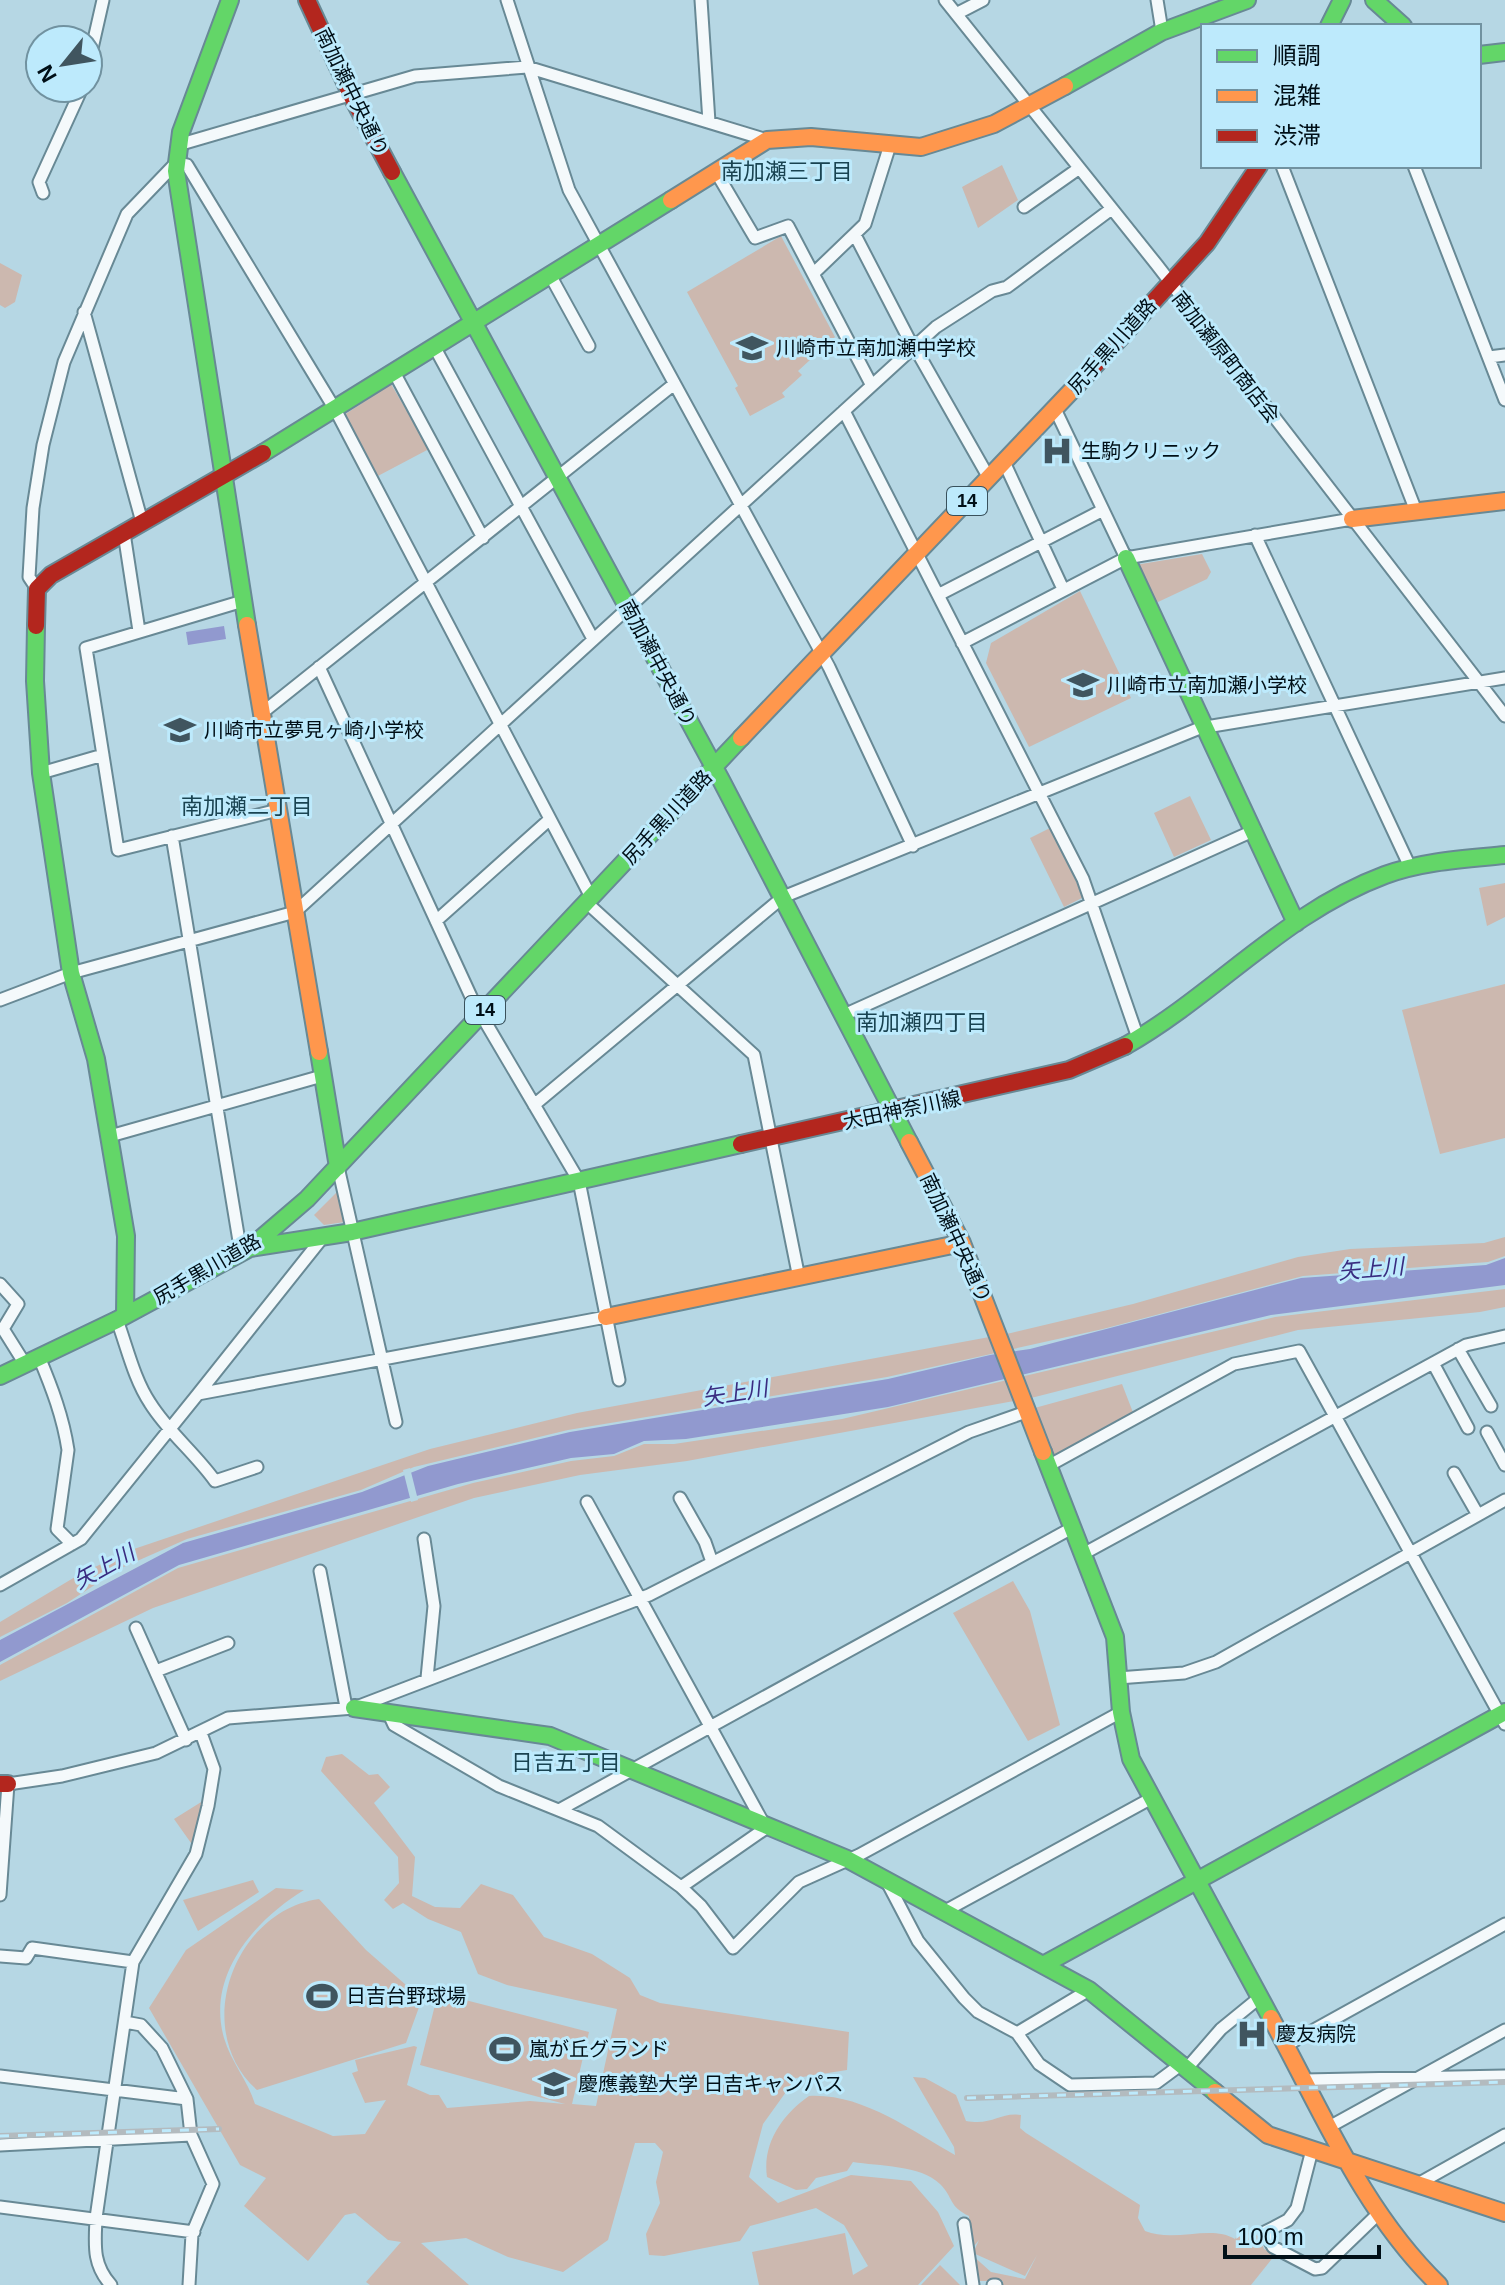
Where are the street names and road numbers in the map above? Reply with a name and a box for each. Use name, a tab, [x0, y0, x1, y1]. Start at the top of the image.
street label: 南加瀬中央通り	[311, 24, 393, 160]
street label: 南加瀬原町商店会	[1168, 287, 1284, 427]
street label: 尻手黒川道路	[1064, 294, 1160, 398]
road number: 14	[947, 487, 987, 515]
street label: 南加瀬中央通り	[615, 596, 701, 730]
street label: 尻手黒川道路	[618, 766, 716, 868]
road number: 14	[465, 996, 505, 1024]
street label: 大田神奈川線	[841, 1087, 963, 1133]
street label: 南加瀬中央通り	[916, 1170, 996, 1306]
street label: 尻手黒川道路	[150, 1229, 264, 1309]

